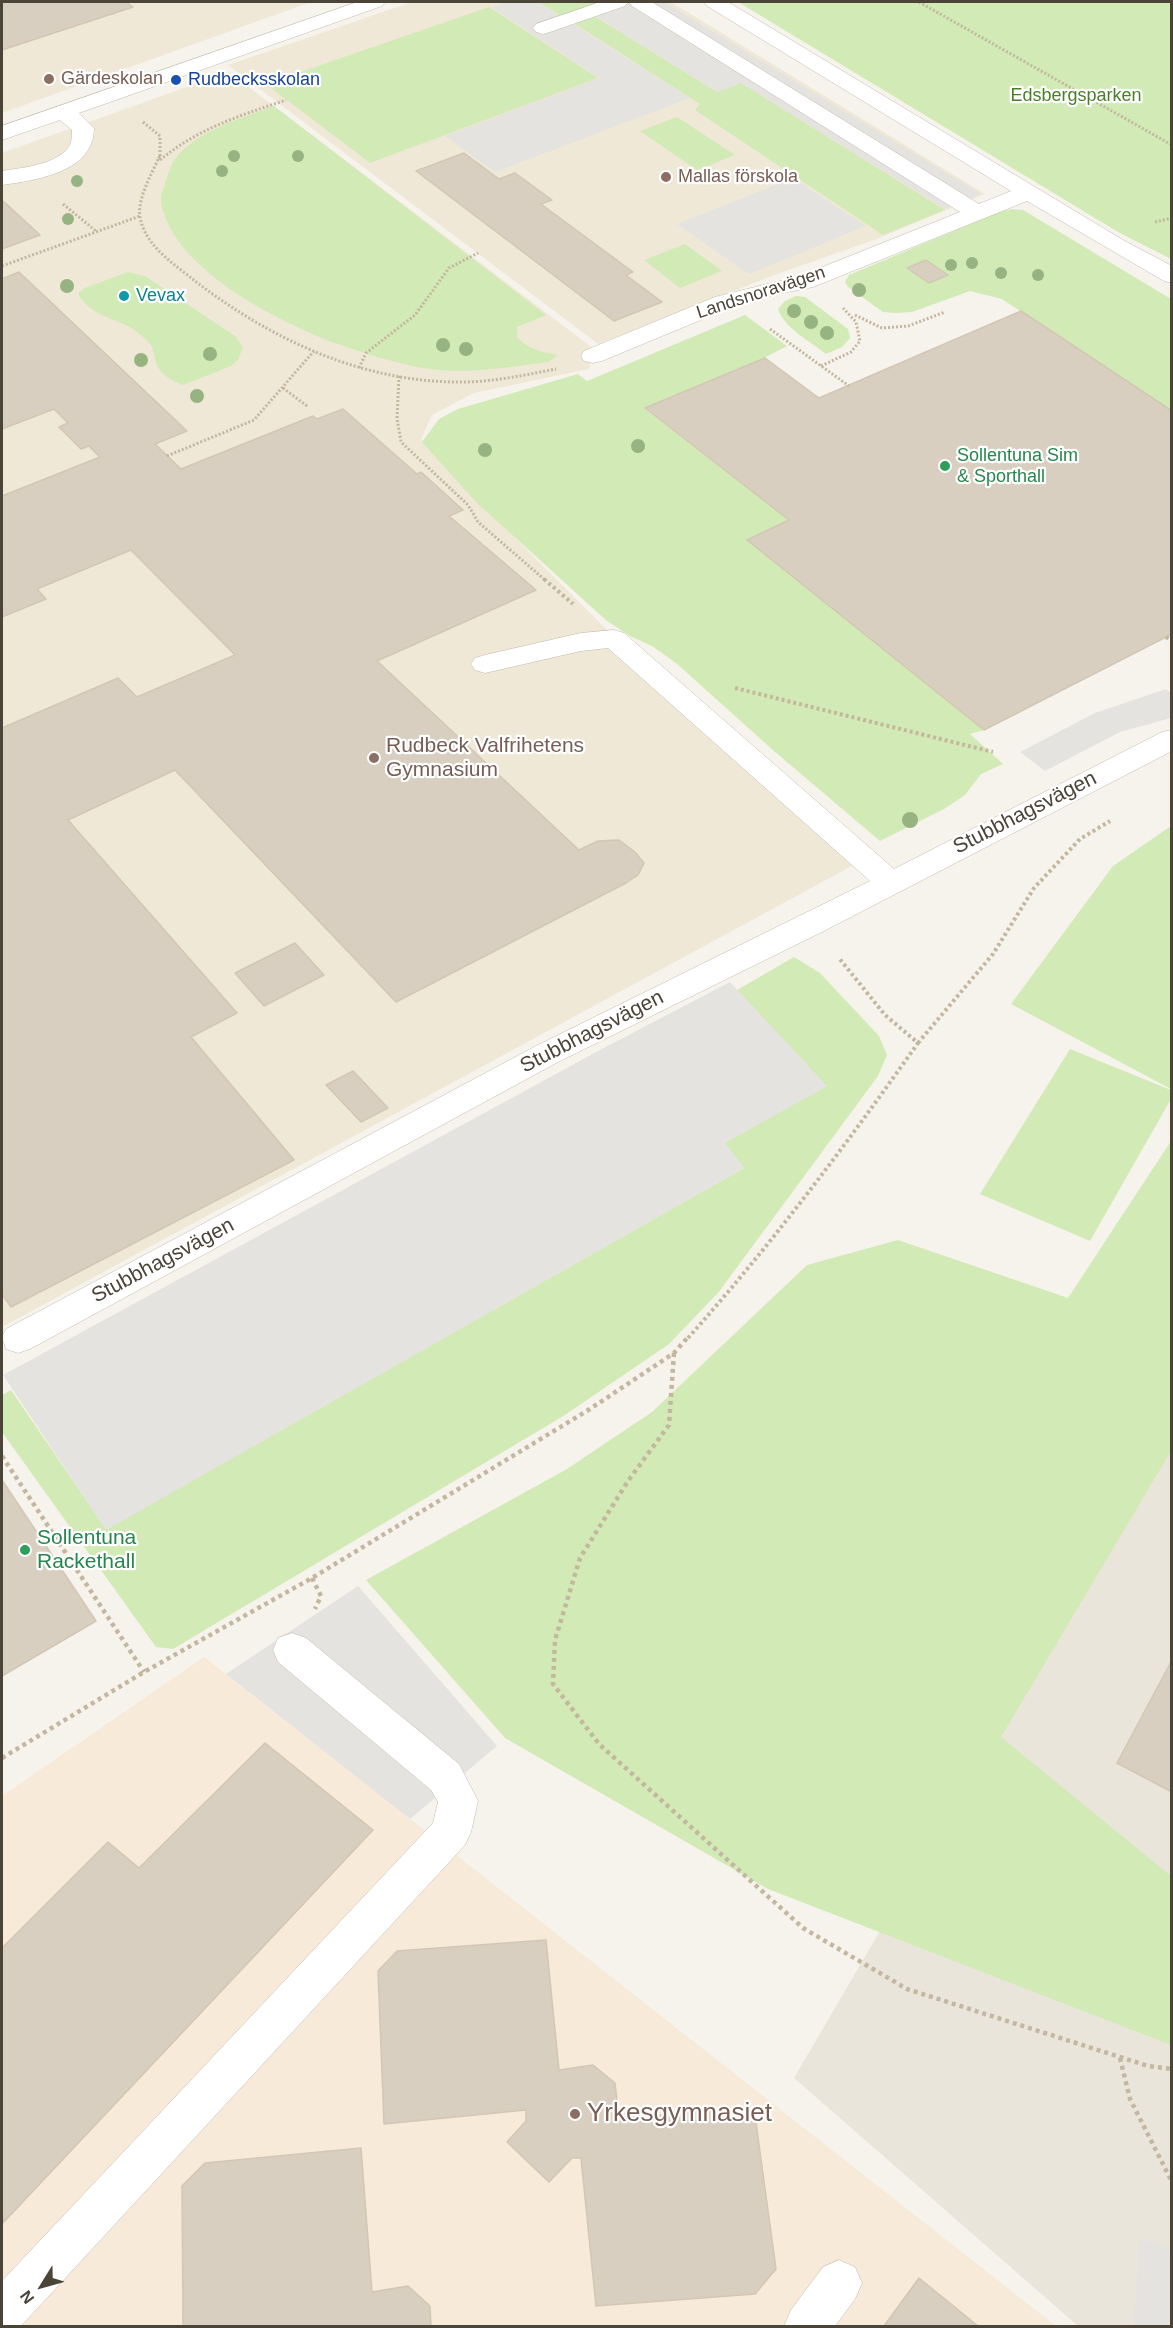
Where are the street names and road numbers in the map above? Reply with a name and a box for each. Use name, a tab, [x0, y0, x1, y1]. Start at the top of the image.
street label: Landsnoravägen	[694, 262, 828, 324]
street label: Stubbhagsvägen	[949, 766, 1101, 860]
street label: Stubbhagsvägen	[516, 985, 668, 1079]
street label: Stubbhagsvägen	[87, 1213, 239, 1309]

